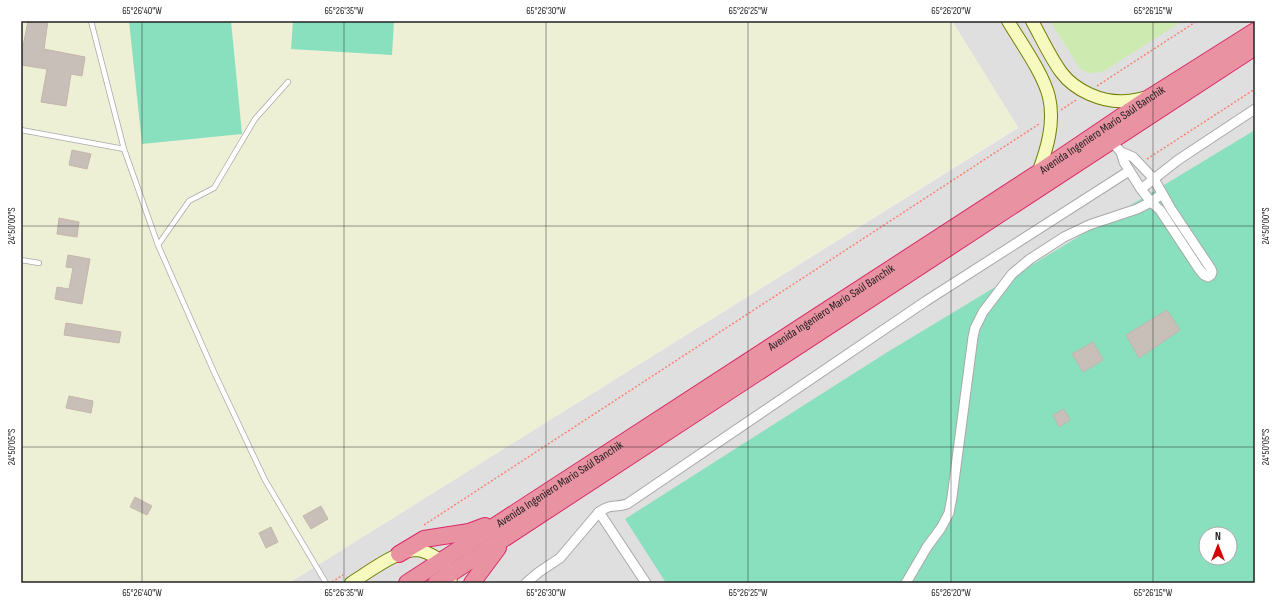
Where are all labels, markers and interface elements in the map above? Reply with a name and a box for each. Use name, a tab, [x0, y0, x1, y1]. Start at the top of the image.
text: 65°26'40"W	[122, 5, 162, 17]
text: 65°26'35"W	[324, 5, 364, 17]
text: 65°26'30"W	[526, 5, 566, 17]
text: 65°26'25"W	[729, 5, 768, 17]
text: 65°26'20"W	[931, 5, 971, 17]
text: 65°26'15"W	[1134, 5, 1173, 17]
street label: Avenida Ingeniero Mario Saúl Banchik	[1036, 82, 1168, 178]
text: 24°50'00"S	[6, 207, 18, 245]
text: 24°50'00"S	[1260, 207, 1272, 245]
street label: Avenida Ingeniero Mario Saúl Banchik	[764, 260, 898, 354]
text: 24°50'05"S	[6, 429, 18, 465]
text: 24°50'05"S	[1260, 429, 1272, 465]
street label: Avenida Ingeniero Mario Saúl Banchik	[493, 437, 626, 531]
north arrow	[1198, 526, 1238, 566]
text: N	[1215, 530, 1221, 543]
text: 65°26'40"W	[122, 587, 162, 599]
text: 65°26'35"W	[324, 587, 364, 599]
text: 65°26'30"W	[526, 587, 566, 599]
text: 65°26'25"W	[729, 587, 768, 599]
text: 65°26'20"W	[931, 587, 971, 599]
text: 65°26'15"W	[1134, 587, 1173, 599]

